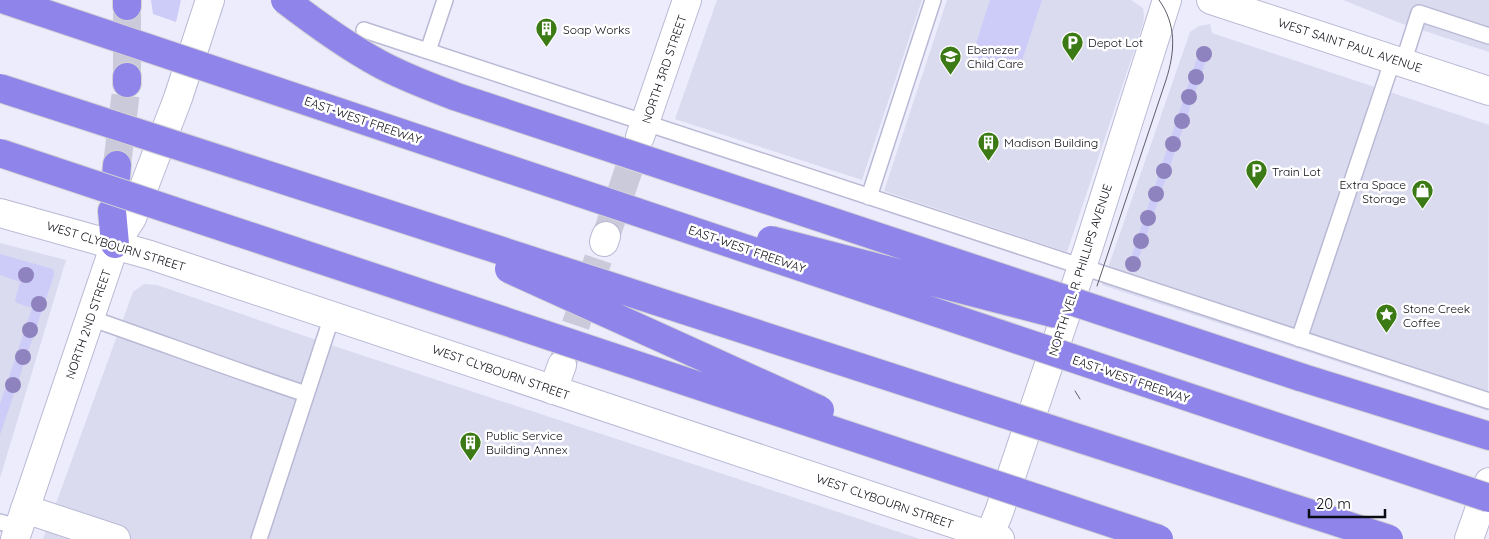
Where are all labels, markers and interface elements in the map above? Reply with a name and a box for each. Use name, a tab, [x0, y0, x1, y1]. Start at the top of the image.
street label: NORTH 3RD STREET	[638, 13, 690, 125]
street label: WEST SAINT PAUL AVENUE	[1276, 15, 1424, 75]
building icon: Soap Works	[535, 17, 559, 48]
place label: Soap Works	[563, 22, 630, 37]
parking icon: Depot Lot	[1060, 30, 1084, 61]
place label: Depot Lot	[1088, 35, 1143, 50]
place label: Ebenezer Child Care	[967, 42, 1024, 71]
school or university icon: Ebenezer Child Care	[939, 44, 963, 75]
street label: EAST-WEST FREEWAY	[303, 93, 424, 147]
building icon: Madison Building	[976, 130, 1000, 161]
place label: Madison Building	[1004, 135, 1098, 150]
parking icon: Train Lot	[1244, 159, 1268, 190]
place label: Train Lot	[1272, 164, 1321, 179]
place label: Extra Space Storage	[1339, 177, 1406, 206]
shop icon: Extra Space Storage	[1410, 179, 1434, 210]
street label: NORTH VEL R. PHILLIPS AVENUE	[1045, 182, 1115, 358]
street label: WEST CLYBOURN STREET	[45, 218, 187, 274]
street label: EAST-WEST FREEWAY	[687, 222, 808, 276]
street label: NORTH 2ND STREET	[62, 267, 114, 381]
place label: Stone Creek Coffee	[1403, 301, 1470, 330]
place icon: Stone Creek Coffee	[1375, 303, 1399, 334]
street label: WEST CLYBOURN STREET	[430, 341, 572, 403]
street label: EAST-WEST FREEWAY	[1071, 352, 1192, 406]
place label: Public Service Building Annex	[486, 428, 568, 457]
building icon: Public Service Building Annex	[458, 430, 482, 461]
street label: WEST CLYBOURN STREET	[814, 470, 956, 532]
scale bar	[1309, 486, 1385, 518]
text: 20 m	[1316, 494, 1351, 513]

